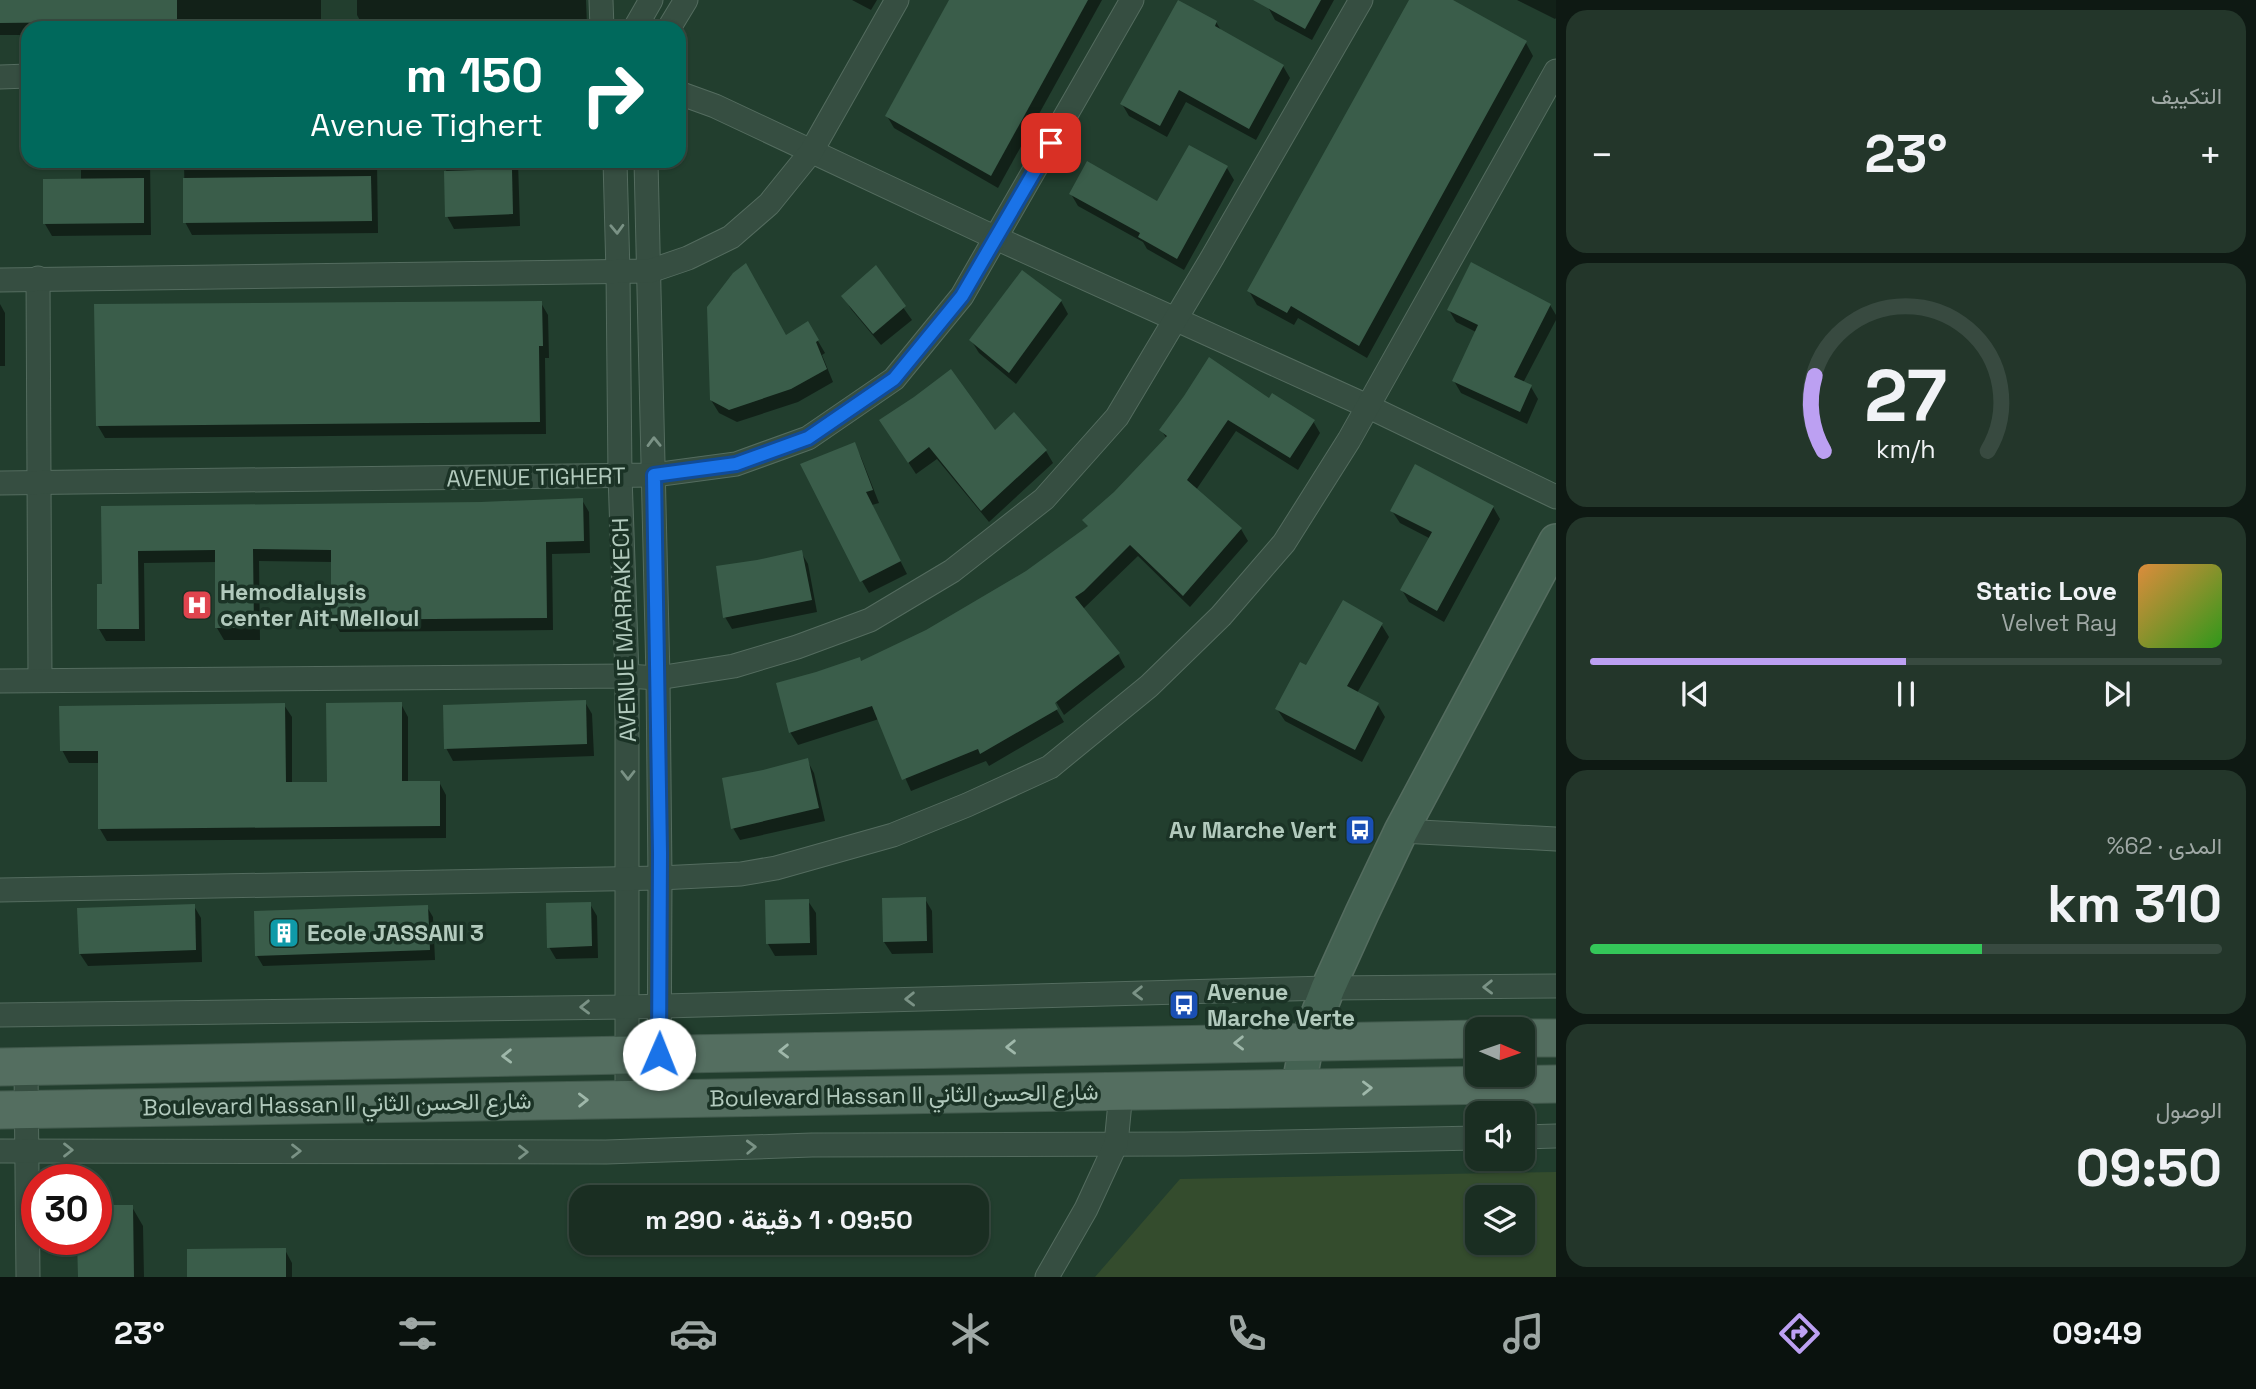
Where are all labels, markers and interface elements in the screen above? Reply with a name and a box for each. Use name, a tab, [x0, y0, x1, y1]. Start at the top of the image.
text: 150 m	[405, 44, 543, 106]
icon: right	[567, 49, 658, 140]
text: التكييف	[2151, 81, 2222, 111]
text: Avenue Tighert	[310, 105, 543, 145]
pin	[1021, 113, 1081, 173]
text: 23°	[1865, 121, 1948, 187]
icon: arrive	[1032, 124, 1070, 162]
text: −	[1590, 131, 1614, 179]
text: +	[2198, 131, 2222, 179]
one-way arrow	[609, 224, 625, 235]
text: 27	[1865, 350, 1947, 443]
text: km/h	[1876, 433, 1936, 465]
one-way arrow	[646, 436, 661, 447]
street label: AVENUE TIGHERT	[446, 460, 626, 494]
street label: AVENUE MARRAKECH	[605, 517, 643, 743]
text: Static Love	[1976, 574, 2117, 608]
place label: Hemodialysis center Ait-Melloul	[220, 577, 419, 633]
hospital icon: Hemodialysis center Ait-Melloul	[180, 588, 214, 622]
text: Velvet Ray	[2001, 608, 2117, 638]
icon: previous	[1676, 675, 1714, 713]
icon: pause	[1887, 675, 1925, 713]
icon: next	[2098, 675, 2136, 713]
one-way arrow	[620, 770, 635, 781]
bus stop icon: Av Marche Vert	[1343, 813, 1377, 847]
place label: Av Marche Vert	[1169, 815, 1337, 845]
text: المدى · 62%	[2107, 831, 2222, 861]
text: 310 km	[2047, 871, 2222, 937]
building icon: Ecole JASSANI 3	[267, 916, 301, 950]
place label: Ecole JASSANI 3	[307, 918, 484, 948]
place label: Avenue Marche Verte	[1207, 977, 1355, 1033]
one-way arrow	[1482, 979, 1493, 995]
one-way arrow	[1132, 985, 1143, 1001]
bus stop icon: Avenue Marche Verte	[1167, 988, 1201, 1022]
one-way arrow	[905, 991, 916, 1006]
one-way arrow	[579, 999, 590, 1015]
position arrow	[622, 1017, 696, 1091]
north arrow	[1465, 1017, 1535, 1087]
map controls	[1465, 1017, 1535, 1255]
one-way arrow	[1233, 1035, 1244, 1051]
one-way arrow	[1006, 1040, 1017, 1055]
one-way arrow	[778, 1044, 789, 1059]
one-way arrow	[502, 1049, 513, 1064]
street label: Boulevard Hassan II شارع الحسن الثاني	[709, 1077, 1099, 1117]
one-way arrow	[1361, 1080, 1372, 1095]
street label: Boulevard Hassan II شارع الحسن الثاني	[142, 1086, 532, 1126]
one-way arrow	[578, 1092, 588, 1108]
text: الوصول	[2156, 1095, 2222, 1125]
button: sound	[1465, 1101, 1535, 1171]
text: 09:50	[2076, 1135, 2222, 1201]
one-way arrow	[745, 1140, 756, 1155]
one-way arrow	[63, 1142, 74, 1158]
one-way arrow	[291, 1143, 301, 1159]
one-way arrow	[518, 1144, 529, 1160]
speed limit sign: 30	[21, 1164, 112, 1255]
button: layers	[1465, 1185, 1535, 1255]
text: 09:50 · 1 دقيقة · 290 m	[645, 1203, 913, 1237]
icon: filters	[393, 1309, 442, 1358]
icon: car	[669, 1309, 718, 1358]
icon: climate	[946, 1309, 995, 1358]
icon: phone	[1222, 1309, 1271, 1358]
icon: music	[1499, 1309, 1548, 1358]
icon: directions	[1775, 1309, 1824, 1358]
text: 23°	[114, 1313, 165, 1353]
text: 09:49	[2052, 1313, 2142, 1353]

